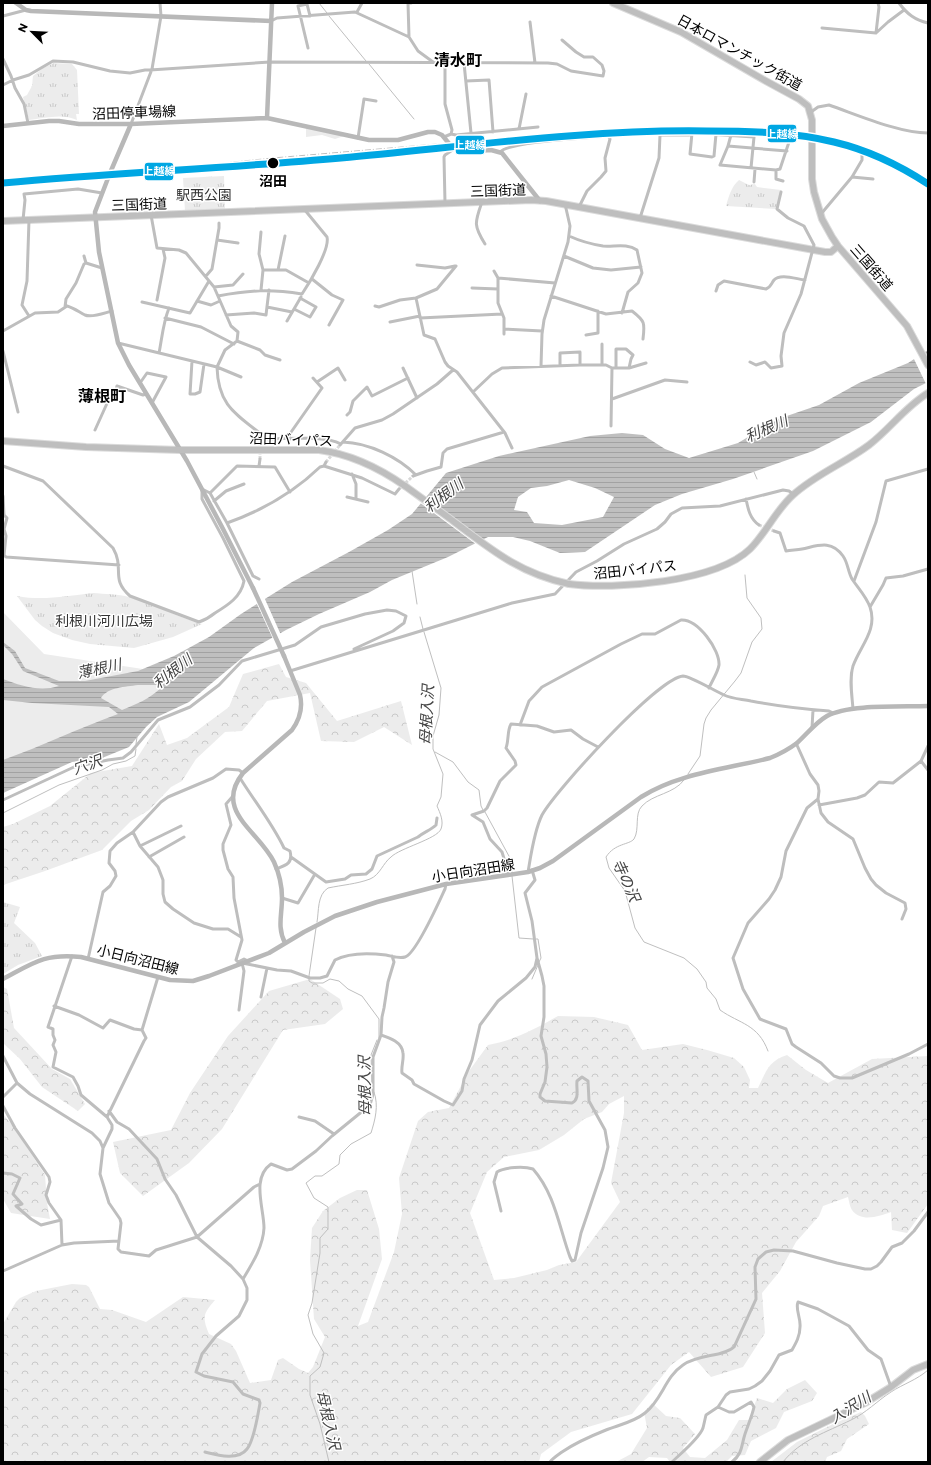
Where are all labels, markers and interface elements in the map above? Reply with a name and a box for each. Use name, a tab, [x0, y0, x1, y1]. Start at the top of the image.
street label: 日本ロマンチック街道	[675, 11, 805, 93]
north arrow	[12, 12, 52, 52]
text: N	[15, 21, 30, 34]
district label: 清水町	[434, 50, 482, 69]
street label: 沼田停車場線	[92, 102, 176, 122]
line badge: 上越線	[767, 124, 797, 143]
text: 上越線	[766, 127, 799, 140]
line badge: 上越線	[455, 135, 485, 155]
text: 上越線	[454, 138, 487, 151]
marker: 沼田	[266, 156, 280, 170]
line badge: 上越線	[144, 162, 174, 181]
text: 上越線	[143, 164, 176, 177]
place label: 沼田	[259, 172, 287, 189]
street label: 三国街道	[470, 181, 526, 199]
park label: 駅西公園	[176, 186, 232, 203]
street label: 三国街道	[111, 195, 167, 213]
street label: 三国街道	[847, 240, 897, 294]
district label: 薄根町	[78, 386, 126, 405]
water label: 利根川	[742, 410, 792, 445]
street label: 沼田バイパス	[249, 429, 333, 449]
water label: 利根川	[420, 473, 468, 516]
street label: 沼田バイパス	[592, 556, 678, 582]
park label: 利根川河川広場	[55, 612, 153, 629]
water label: 利根川	[149, 649, 197, 692]
water label: 薄根川	[75, 654, 125, 681]
water label: 母根入沢	[415, 683, 437, 745]
water label: 穴沢	[70, 750, 106, 777]
street label: 小日向沼田線	[430, 855, 516, 885]
water label: 寺の沢	[610, 856, 645, 906]
street label: 小日向沼田線	[95, 941, 181, 977]
water label: 母根入沢	[354, 1054, 374, 1116]
water label: 入沢川	[826, 1386, 876, 1427]
water label: 母根入沢	[313, 1389, 345, 1453]

